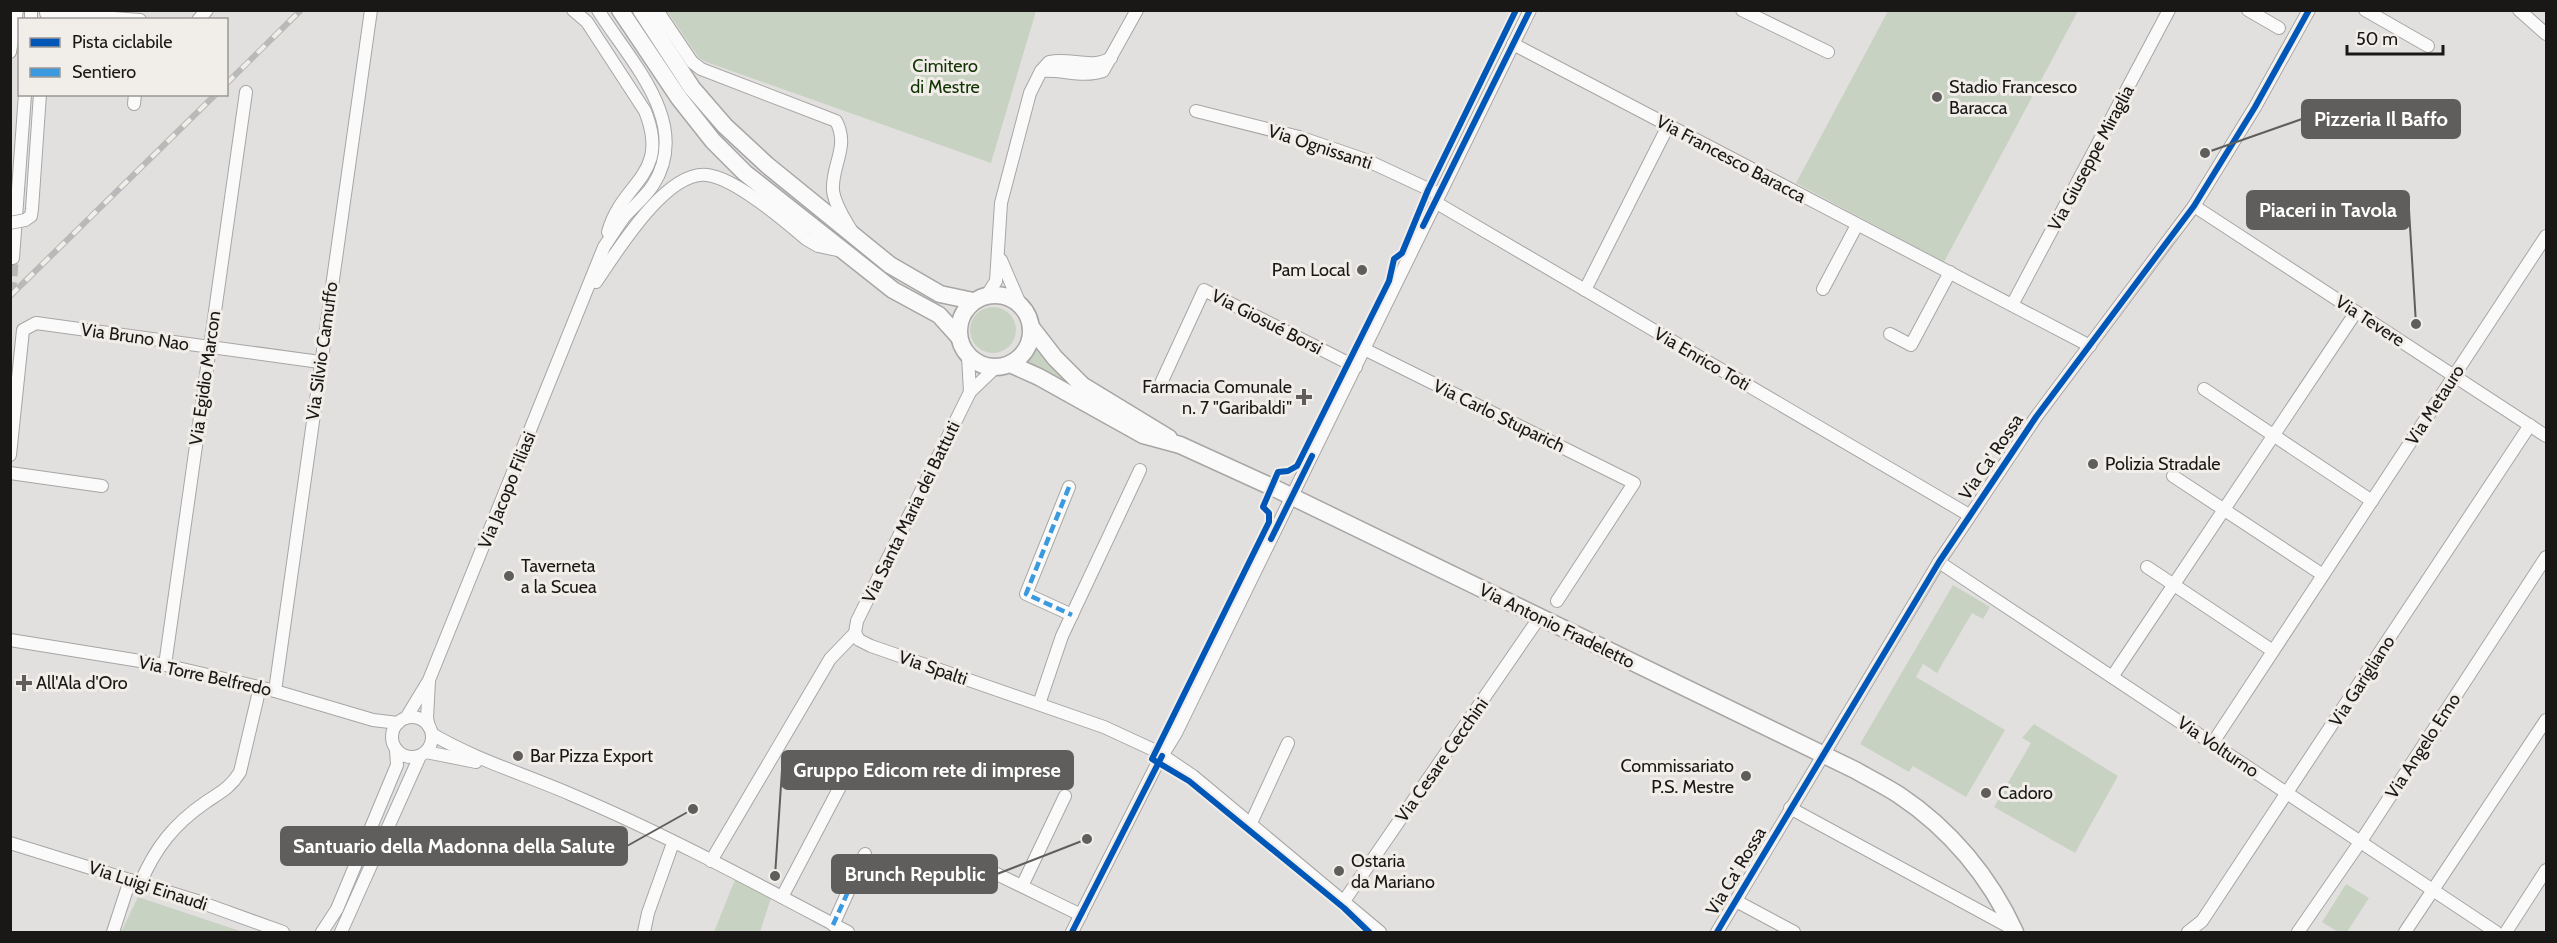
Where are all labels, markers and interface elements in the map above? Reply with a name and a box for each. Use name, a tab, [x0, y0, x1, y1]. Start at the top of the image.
legend	[18, 18, 228, 96]
scale bar	[2347, 18, 2443, 56]
text: 50 m	[2356, 28, 2398, 50]
text: Pista ciclabile	[72, 31, 172, 53]
park label: Cimitero di Mestre	[910, 55, 980, 98]
text: Sentiero	[72, 61, 136, 83]
place label: Stadio Francesco Baracca	[1949, 76, 2077, 119]
street label: Via Giuseppe Miraglia	[2043, 81, 2139, 235]
marker: Stadio Francesco Baracca	[1930, 90, 1944, 104]
callout: Pizzeria Il Baffo	[2302, 100, 2460, 138]
text: Pizzeria Il Baffo	[2314, 107, 2448, 131]
street label: Via Francesco Baracca	[1652, 110, 1810, 208]
street label: Via Ognissanti	[1265, 120, 1375, 174]
callout: Piaceri in Tavola	[2247, 191, 2409, 229]
text: Piaceri in Tavola	[2259, 198, 2397, 222]
place label: Pam Local	[1272, 259, 1351, 281]
marker: Pam Local	[1355, 263, 1369, 277]
street label: Via Silvio Camuffo	[301, 280, 343, 422]
street label: Via Giosué Borsi	[1208, 285, 1326, 359]
street label: Via Tevere	[2331, 290, 2409, 352]
street label: Via Egidio Marcon	[185, 309, 225, 447]
street label: Via Bruno Nao	[79, 319, 191, 355]
street label: Via Enrico Toti	[1650, 323, 1754, 395]
street label: Via Metauro	[2401, 361, 2469, 449]
street label: Via Carlo Stuparich	[1430, 375, 1568, 457]
place label: Farmacia Comunale n. 7 "Garibaldi"	[1142, 376, 1292, 419]
marker: Farmacia Comunale n. 7 "Garibaldi"	[1297, 390, 1311, 404]
street label: Via Ca' Rossa	[1954, 410, 2028, 504]
street label: Via Santa Maria dei Battuti	[857, 418, 965, 606]
street label: Via Jacopo Filiasi	[474, 428, 540, 552]
place label: Polizia Stradale	[2105, 453, 2221, 475]
marker: Polizia Stradale	[2086, 457, 2100, 471]
place label: Taverneta a la Scuea	[521, 555, 597, 598]
marker: Taverneta a la Scuea	[502, 569, 516, 583]
street label: Via Antonio Fradeletto	[1476, 579, 1638, 673]
street label: Via Garigliano	[2324, 631, 2400, 731]
street label: Via Spalti	[896, 646, 970, 690]
street label: Via Torre Belfredo	[136, 651, 274, 701]
place label: All'Ala d'Oro	[36, 672, 128, 694]
marker: All'Ala d'Oro	[17, 676, 31, 690]
street label: Via Angelo Emo	[2381, 689, 2465, 803]
street label: Via Cesare Cecchini	[1391, 694, 1493, 826]
street label: Via Volturno	[2173, 712, 2263, 782]
place label: Bar Pizza Export	[530, 745, 653, 767]
marker: Bar Pizza Export	[511, 749, 525, 763]
callout: Gruppo Edicom rete di imprese	[782, 751, 1073, 789]
place label: Commissariato P.S. Mestre	[1620, 755, 1734, 798]
text: Gruppo Edicom rete di imprese	[793, 758, 1061, 782]
marker: Commissariato P.S. Mestre	[1739, 769, 1753, 783]
place label: Cadoro	[1998, 782, 2053, 804]
marker: Cadoro	[1979, 786, 1993, 800]
street label: Via Ca' Rossa	[1701, 823, 1771, 919]
callout: Santuario della Madonna della Salute	[281, 827, 627, 865]
text: Santuario della Madonna della Salute	[293, 834, 615, 858]
place label: Ostaria da Mariano	[1351, 850, 1435, 893]
callout: Brunch Republic	[832, 855, 997, 893]
street label: Via Luigi Einaudi	[86, 856, 210, 916]
text: Brunch Republic	[844, 862, 986, 886]
marker: Ostaria da Mariano	[1332, 864, 1346, 878]

